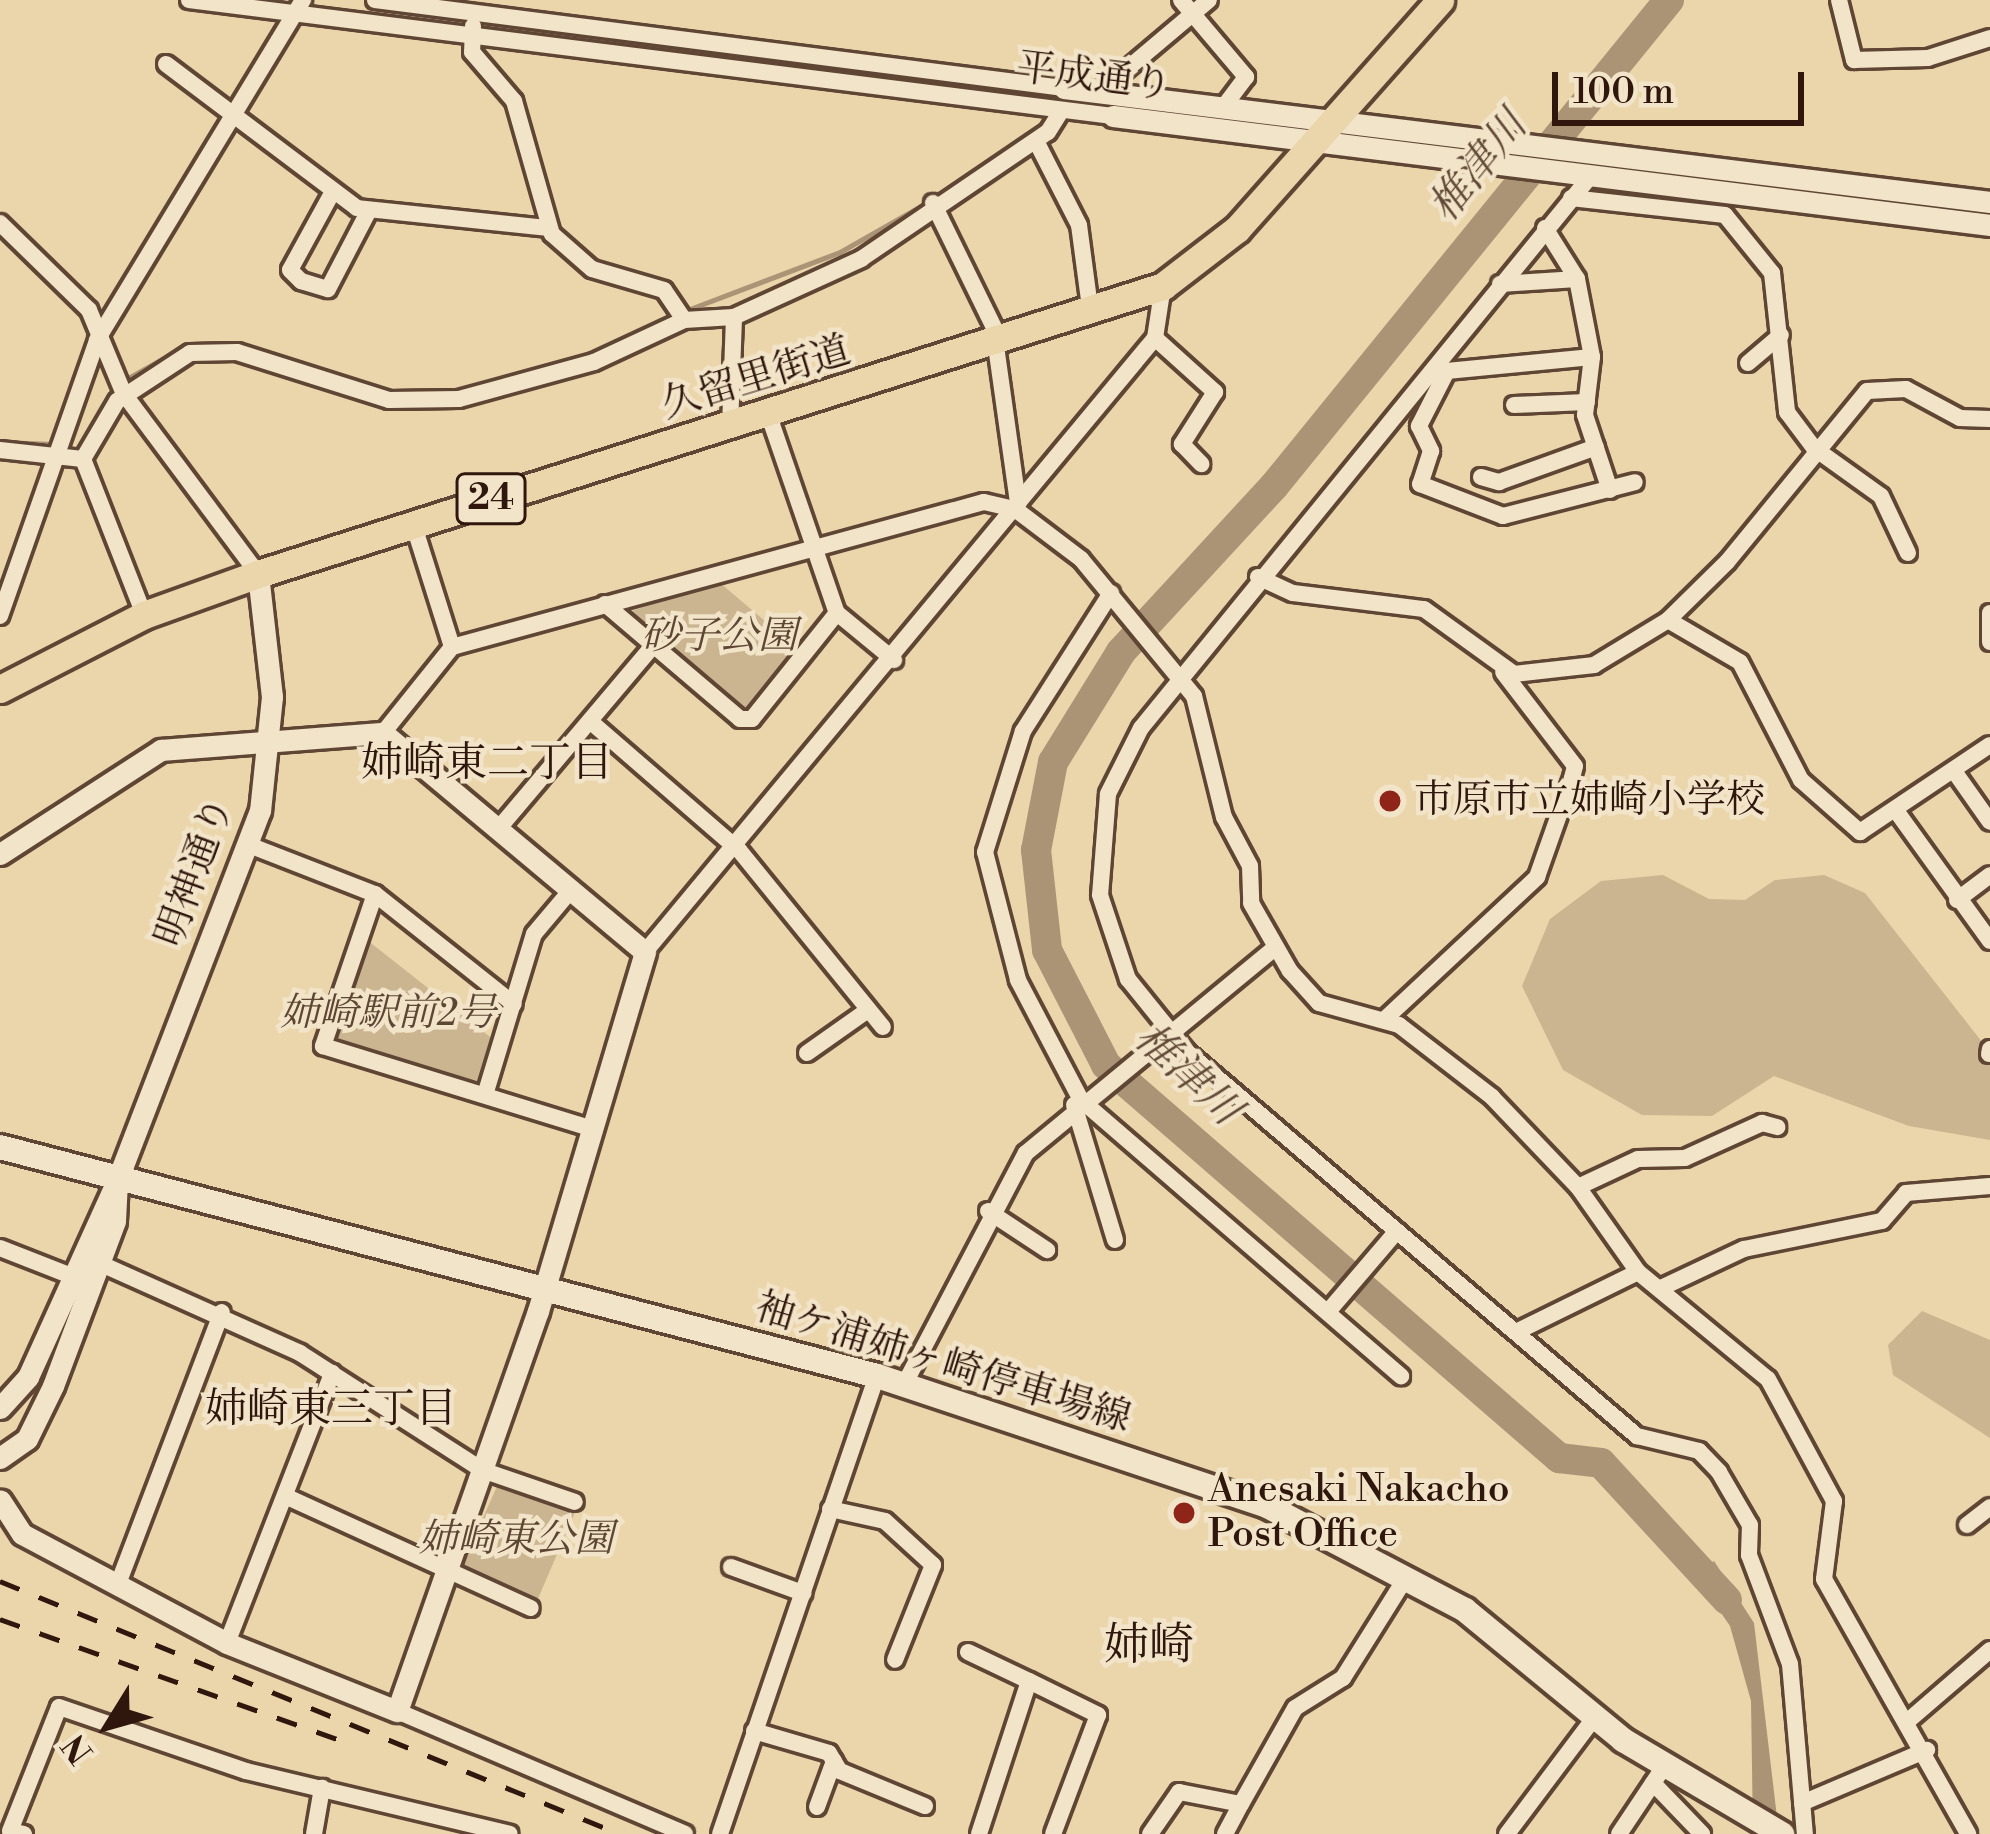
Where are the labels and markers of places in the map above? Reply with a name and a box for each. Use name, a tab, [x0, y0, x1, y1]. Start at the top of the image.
place label: 市原市立姉崎小学校	[1414, 778, 1765, 824]
marker: 市原市立姉崎小学校	[1377, 788, 1403, 814]
place label: Anesaki Nakacho Post Office	[1208, 1468, 1510, 1559]
marker: Anesaki Nakacho Post Office	[1171, 1500, 1197, 1526]

